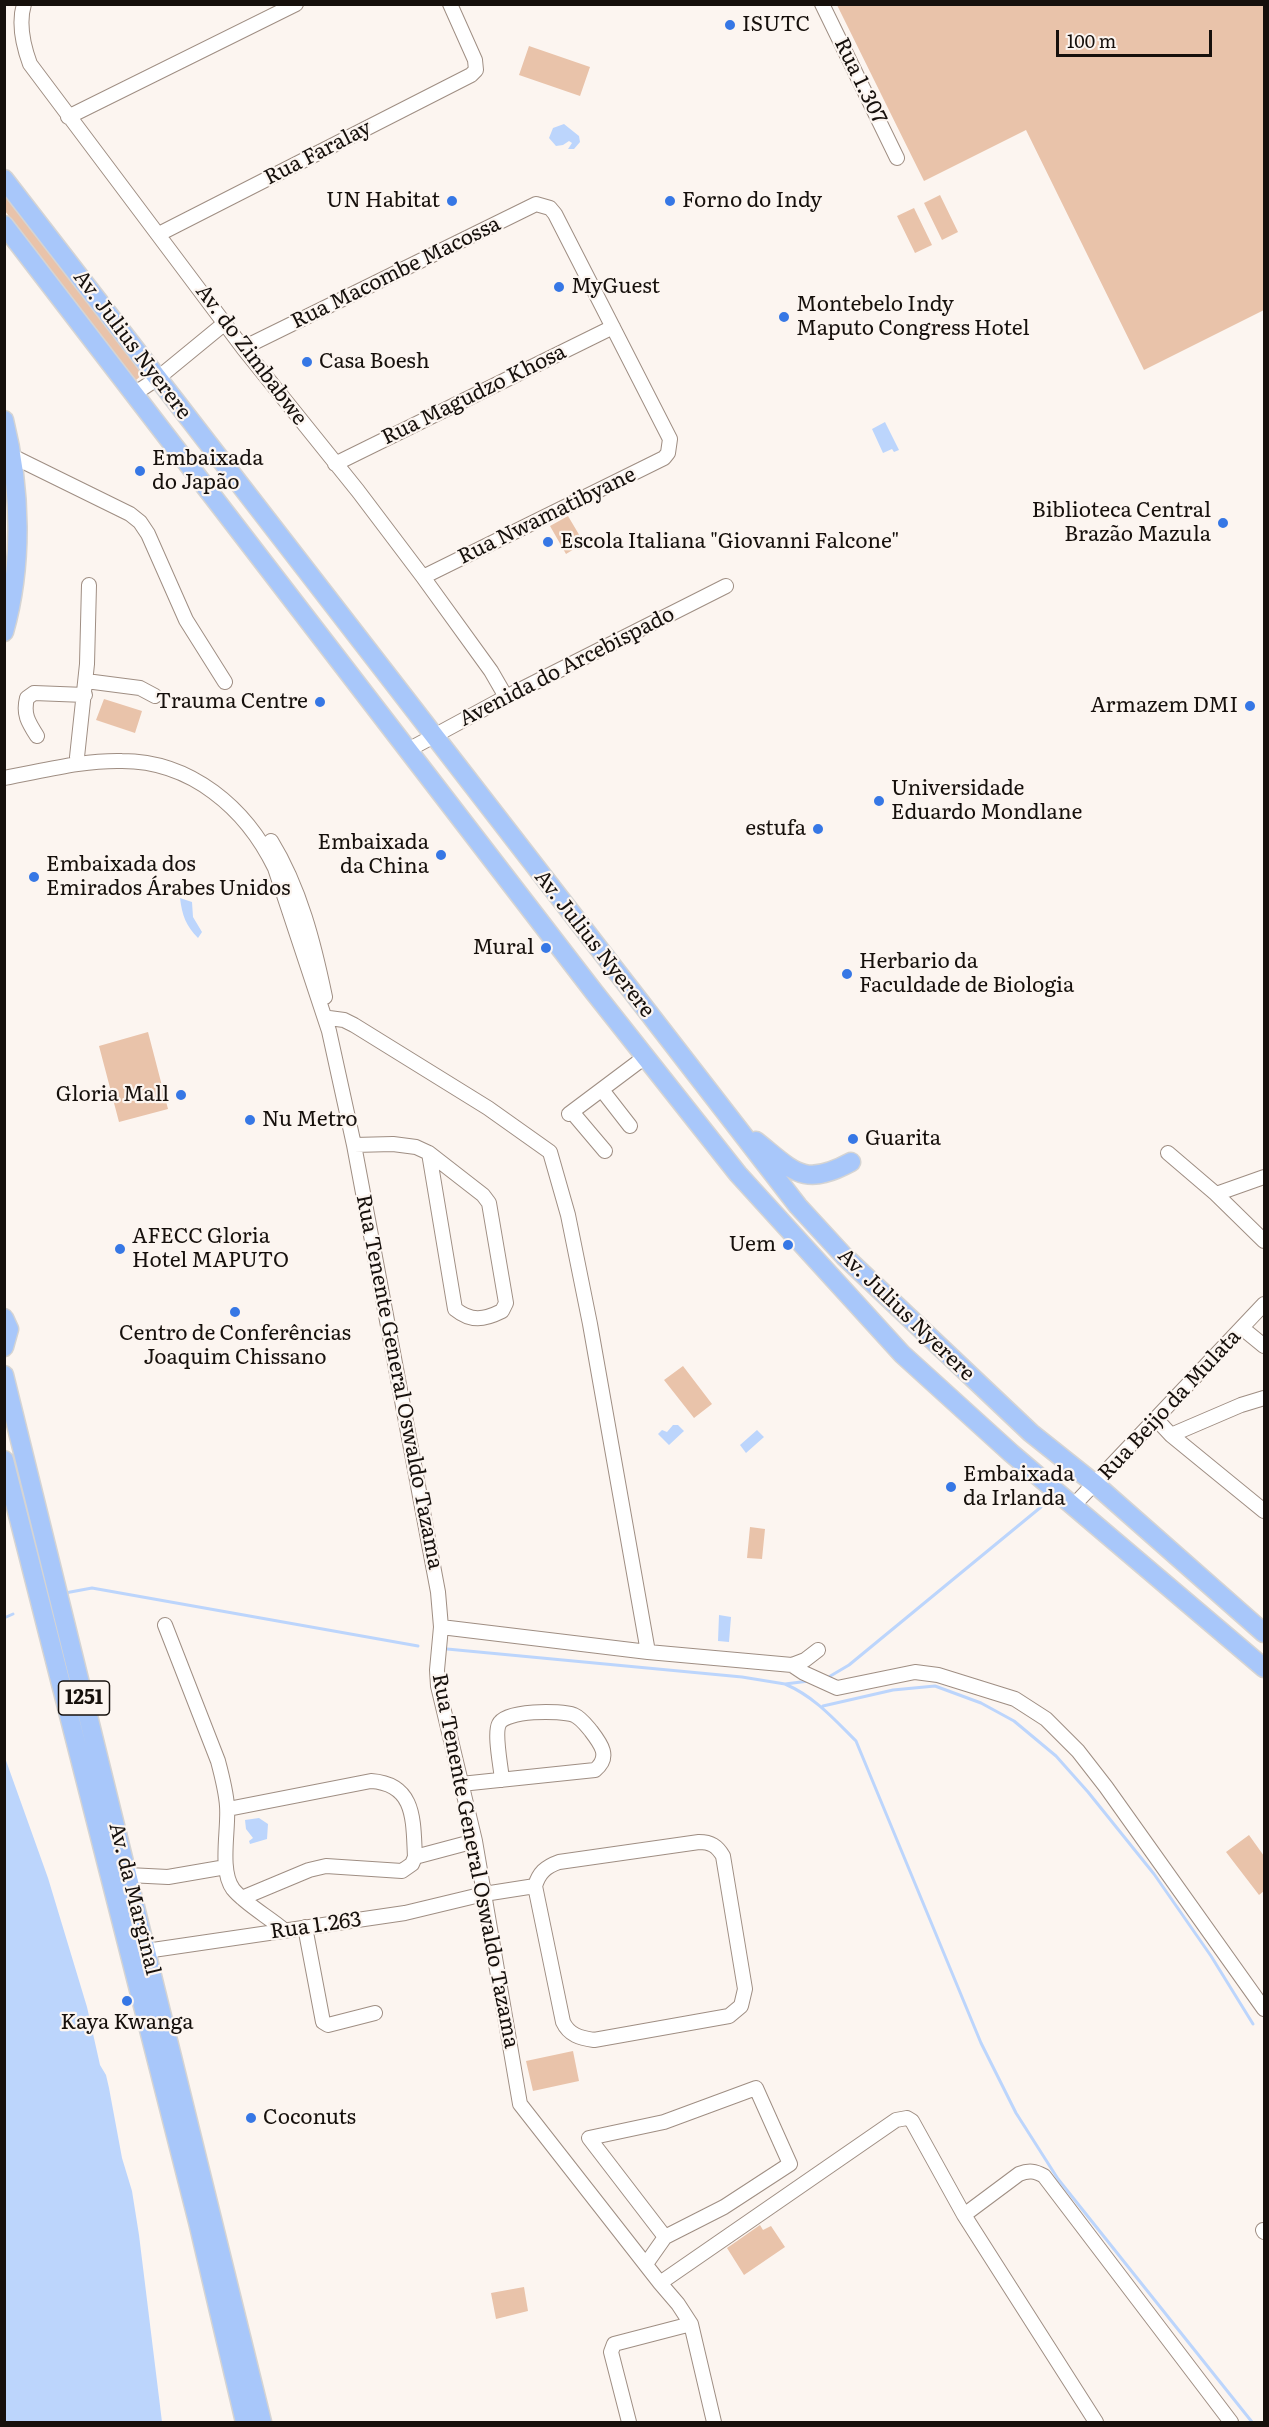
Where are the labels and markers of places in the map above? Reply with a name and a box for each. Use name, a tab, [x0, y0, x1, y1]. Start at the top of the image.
place label: ISUTC	[742, 12, 810, 38]
marker: ISUTC	[723, 18, 737, 32]
place label: UN Habitat	[326, 188, 440, 214]
place label: Forno do Indy	[682, 188, 822, 214]
marker: UN Habitat	[445, 194, 459, 208]
marker: Forno do Indy	[663, 194, 677, 208]
place label: MyGuest	[571, 274, 660, 300]
marker: MyGuest	[552, 280, 566, 294]
place label: Montebelo Indy Maputo Congress Hotel	[796, 292, 1029, 342]
marker: Montebelo Indy Maputo Congress Hotel	[777, 310, 791, 324]
place label: Casa Boesh	[319, 349, 430, 375]
marker: Casa Boesh	[300, 355, 314, 369]
place label: Embaixada do Japão	[152, 446, 263, 496]
marker: Embaixada do Japão	[133, 464, 147, 478]
place label: Biblioteca Central Brazão Mazula	[1032, 498, 1211, 548]
marker: Biblioteca Central Brazão Mazula	[1216, 516, 1230, 530]
place label: Escola Italiana "Giovanni Falcone"	[560, 529, 899, 555]
marker: Escola Italiana "Giovanni Falcone"	[541, 535, 555, 549]
place label: Trauma Centre	[156, 689, 308, 715]
place label: Armazem DMI	[1091, 693, 1238, 719]
marker: Trauma Centre	[313, 695, 327, 709]
marker: Armazem DMI	[1243, 699, 1257, 713]
place label: Universidade Eduardo Mondlane	[891, 776, 1082, 826]
marker: Universidade Eduardo Mondlane	[872, 794, 886, 808]
place label: estufa	[745, 816, 806, 842]
marker: estufa	[811, 822, 825, 836]
place label: Embaixada da China	[318, 830, 429, 880]
marker: Embaixada da China	[434, 848, 448, 862]
place label: Embaixada dos Emirados Árabes Unidos	[46, 852, 290, 902]
marker: Embaixada dos Emirados Árabes Unidos	[27, 870, 41, 884]
place label: Mural	[472, 935, 534, 961]
marker: Mural	[539, 941, 553, 955]
place label: Herbario da Faculdade de Biologia	[859, 949, 1074, 999]
marker: Herbario da Faculdade de Biologia	[840, 967, 854, 981]
place label: Gloria Mall	[56, 1082, 169, 1108]
marker: Gloria Mall	[174, 1088, 188, 1102]
place label: Nu Metro	[262, 1107, 358, 1133]
marker: Nu Metro	[243, 1113, 257, 1127]
place label: Guarita	[865, 1126, 941, 1152]
marker: Guarita	[846, 1132, 860, 1146]
place label: AFECC Gloria Hotel MAPUTO	[132, 1224, 289, 1274]
place label: Uem	[729, 1232, 776, 1258]
marker: Uem	[781, 1238, 795, 1252]
marker: AFECC Gloria Hotel MAPUTO	[113, 1242, 127, 1256]
marker: Centro de Conferências Joaquim Chissano	[228, 1305, 242, 1319]
place label: Centro de Conferências Joaquim Chissano	[119, 1321, 351, 1371]
place label: Embaixada da Irlanda	[963, 1462, 1074, 1512]
marker: Embaixada da Irlanda	[944, 1480, 958, 1494]
marker: Kaya Kwanga	[120, 1994, 134, 2008]
place label: Kaya Kwanga	[60, 2010, 194, 2036]
place label: Coconuts	[263, 2105, 356, 2131]
marker: Coconuts	[244, 2111, 258, 2125]

